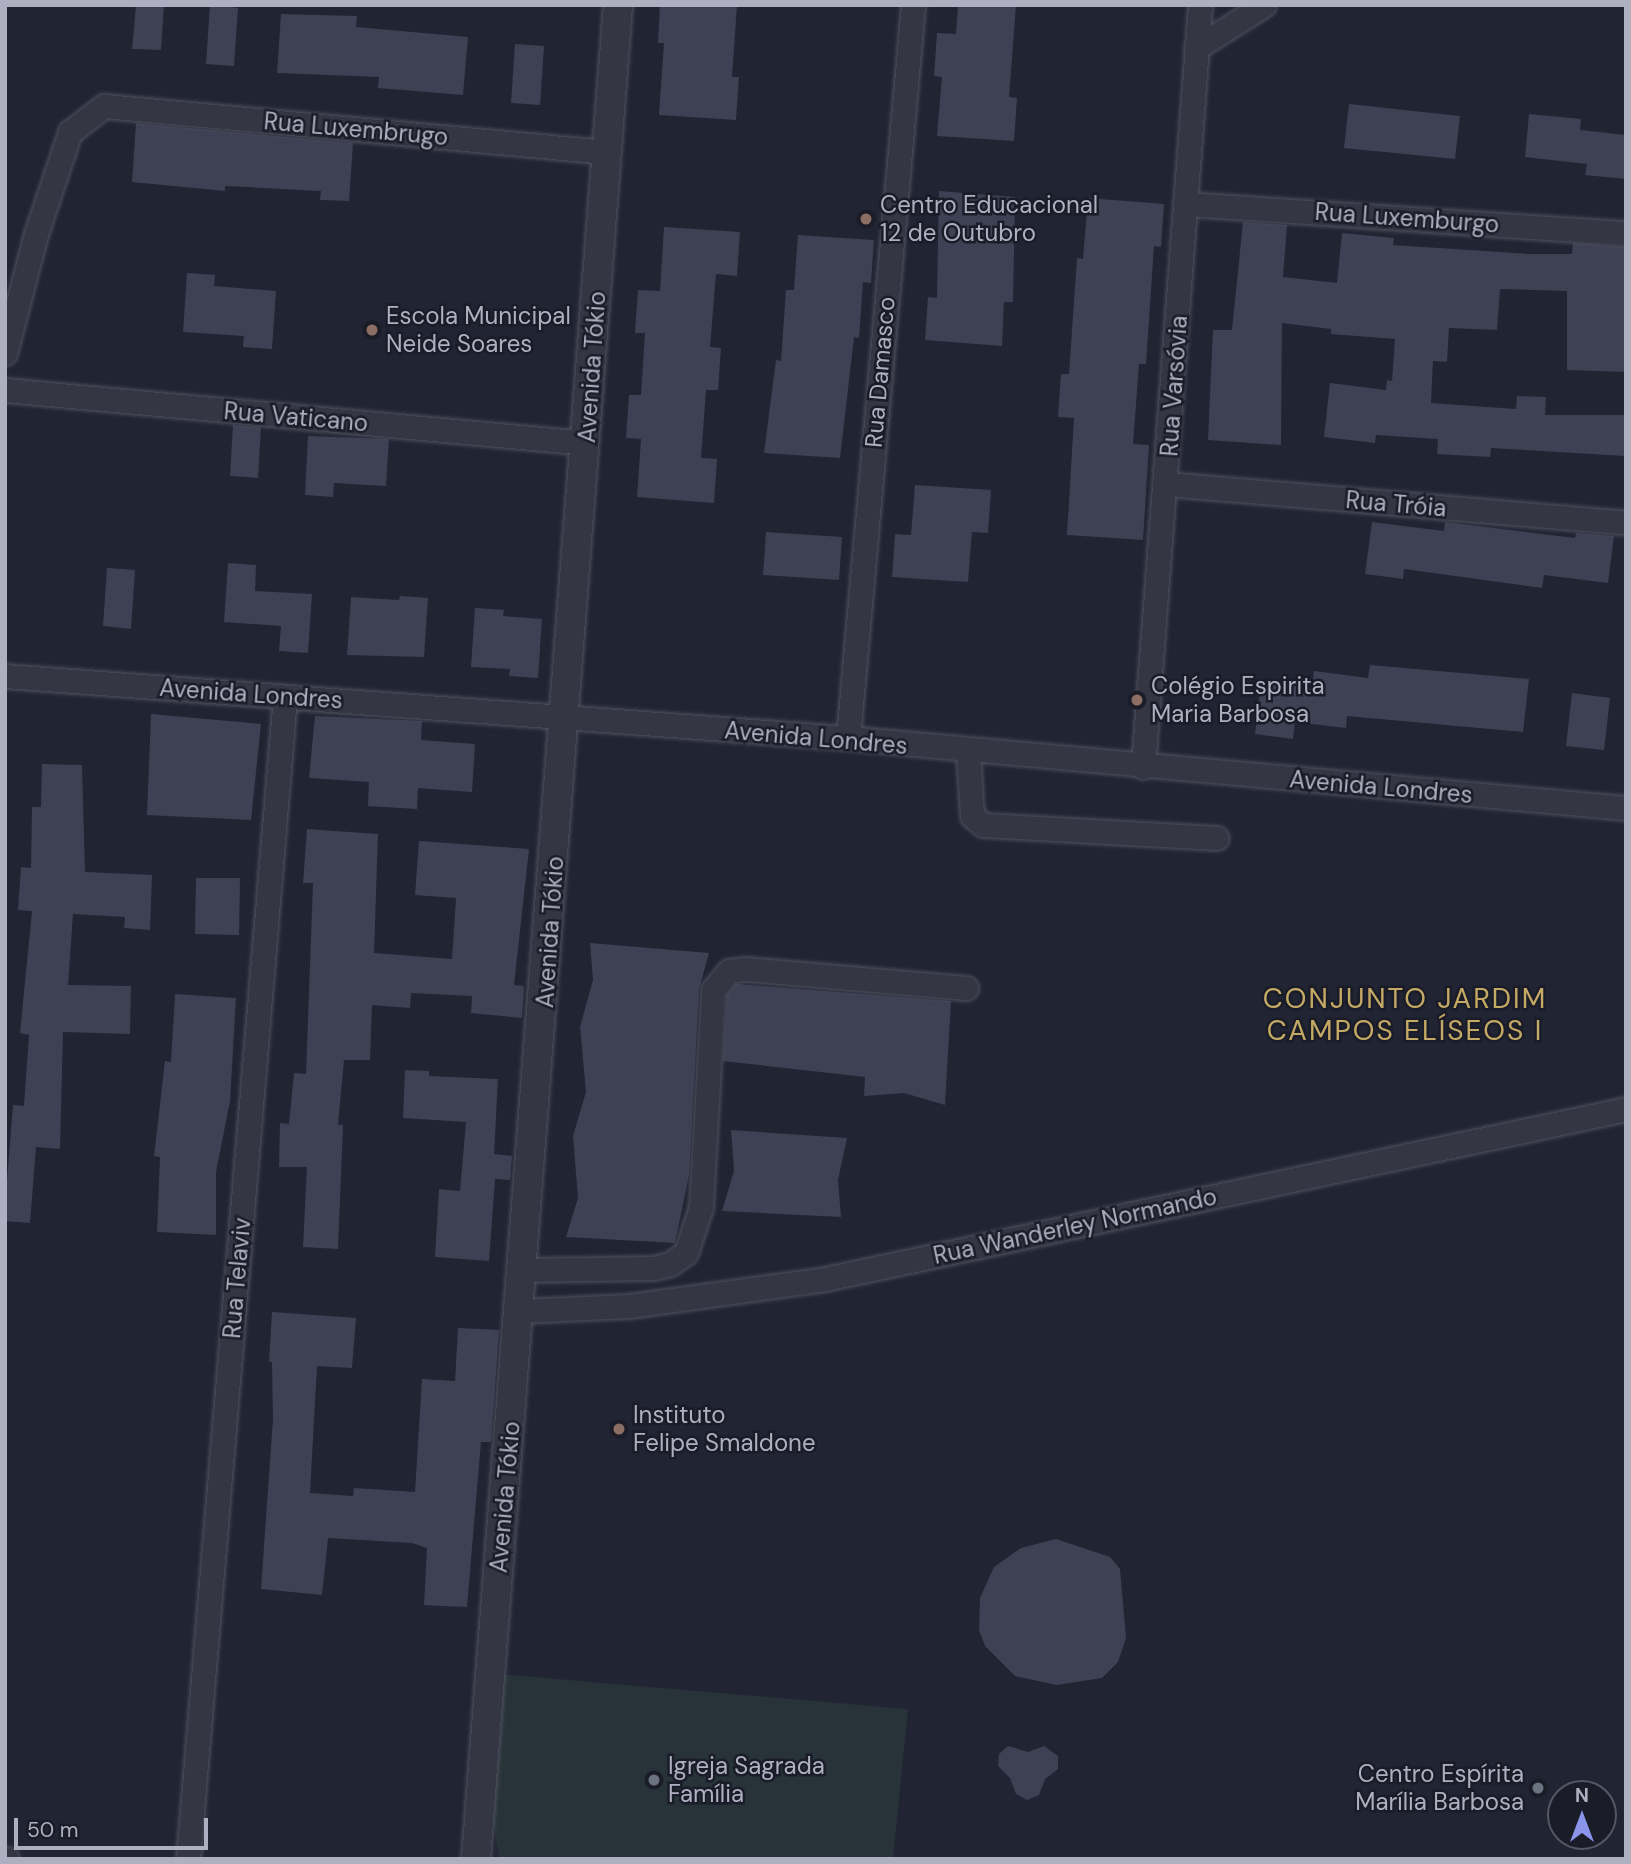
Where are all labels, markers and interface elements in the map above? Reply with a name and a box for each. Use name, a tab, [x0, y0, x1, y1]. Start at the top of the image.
street label: Rua Luxembrugo	[263, 107, 449, 151]
place label: Centro Educacional 12 de Outubro	[880, 191, 1098, 247]
street label: Rua Luxemburgo	[1314, 197, 1500, 239]
marker: Centro Educacional 12 de Outubro	[858, 211, 874, 227]
street label: Avenida Tókio	[572, 290, 612, 444]
street label: Rua Damasco	[859, 295, 901, 449]
place label: Escola Municipal Neide Soares	[386, 302, 571, 358]
street label: Rua Varsóvia	[1155, 315, 1193, 457]
marker: Escola Municipal Neide Soares	[364, 322, 380, 338]
street label: Rua Vaticano	[223, 396, 369, 438]
street label: Rua Tróia	[1344, 485, 1448, 523]
place label: Colégio Espirita Maria Barbosa	[1151, 672, 1325, 728]
street label: Avenida Londres	[158, 673, 344, 715]
marker: Colégio Espirita Maria Barbosa	[1129, 692, 1145, 708]
street label: Avenida Londres	[723, 716, 909, 760]
street label: Avenida Londres	[1288, 765, 1474, 809]
street label: Avenida Tókio	[530, 855, 570, 1009]
district label: CONJUNTO JARDIM CAMPOS ELÍSEOS I	[1265, 982, 1545, 1048]
street label: Rua Wanderley Normando	[931, 1182, 1219, 1270]
street label: Rua Telaviv	[217, 1216, 257, 1340]
place label: Instituto Felipe Smaldone	[633, 1401, 816, 1457]
street label: Avenida Tókio	[484, 1420, 526, 1574]
marker: Instituto Felipe Smaldone	[611, 1421, 627, 1437]
place label: Igreja Sagrada Família	[668, 1752, 825, 1808]
place label: Centro Espírita Marília Barbosa	[1355, 1760, 1524, 1816]
marker: Igreja Sagrada Família	[646, 1772, 662, 1788]
marker: Centro Espírita Marília Barbosa	[1530, 1780, 1546, 1796]
north arrow	[1547, 1780, 1617, 1850]
text: N	[1575, 1783, 1589, 1808]
scale bar	[18, 1804, 212, 1848]
text: 50 m	[27, 1816, 78, 1844]

